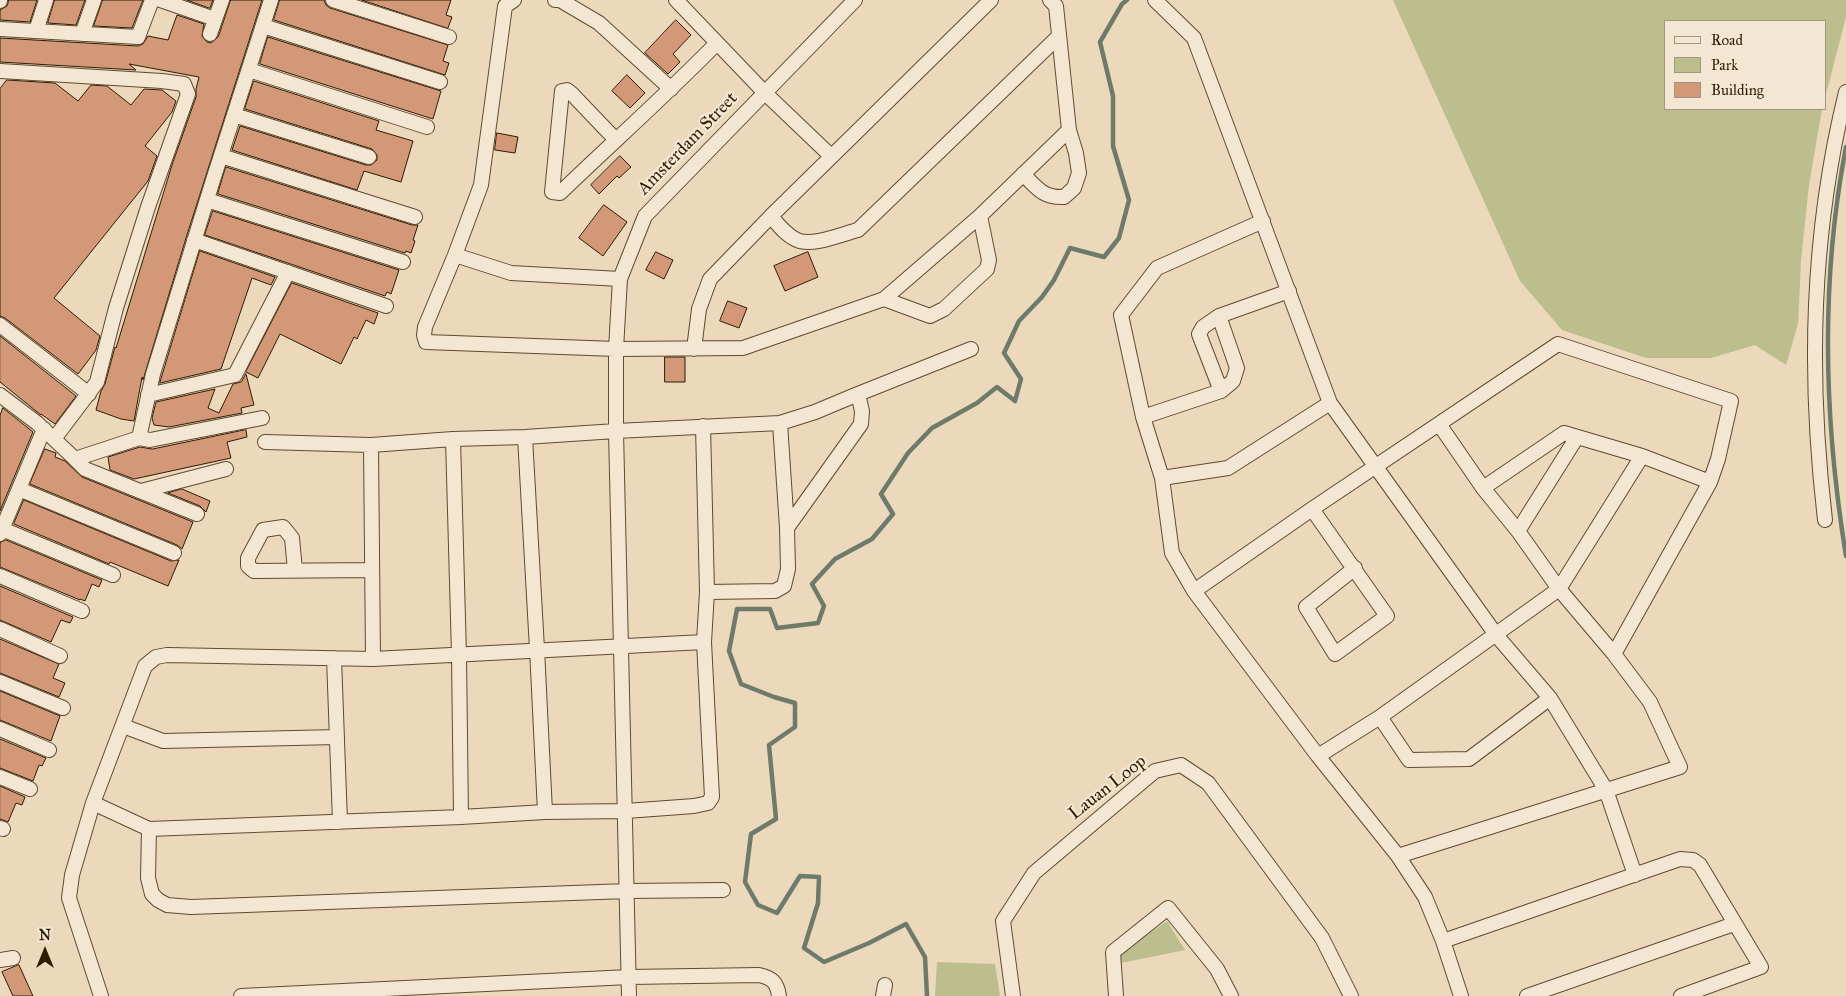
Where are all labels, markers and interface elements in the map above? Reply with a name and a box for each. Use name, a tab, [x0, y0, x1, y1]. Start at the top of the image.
legend	[1664, 20, 1826, 110]
text: Road	[1711, 31, 1743, 49]
text: Park	[1711, 56, 1738, 74]
text: Building	[1711, 81, 1764, 99]
street label: Amsterdam Street	[633, 88, 743, 200]
street label: Lauan Loop	[1065, 751, 1151, 825]
north arrow	[20, 926, 70, 976]
text: N	[39, 927, 51, 944]

